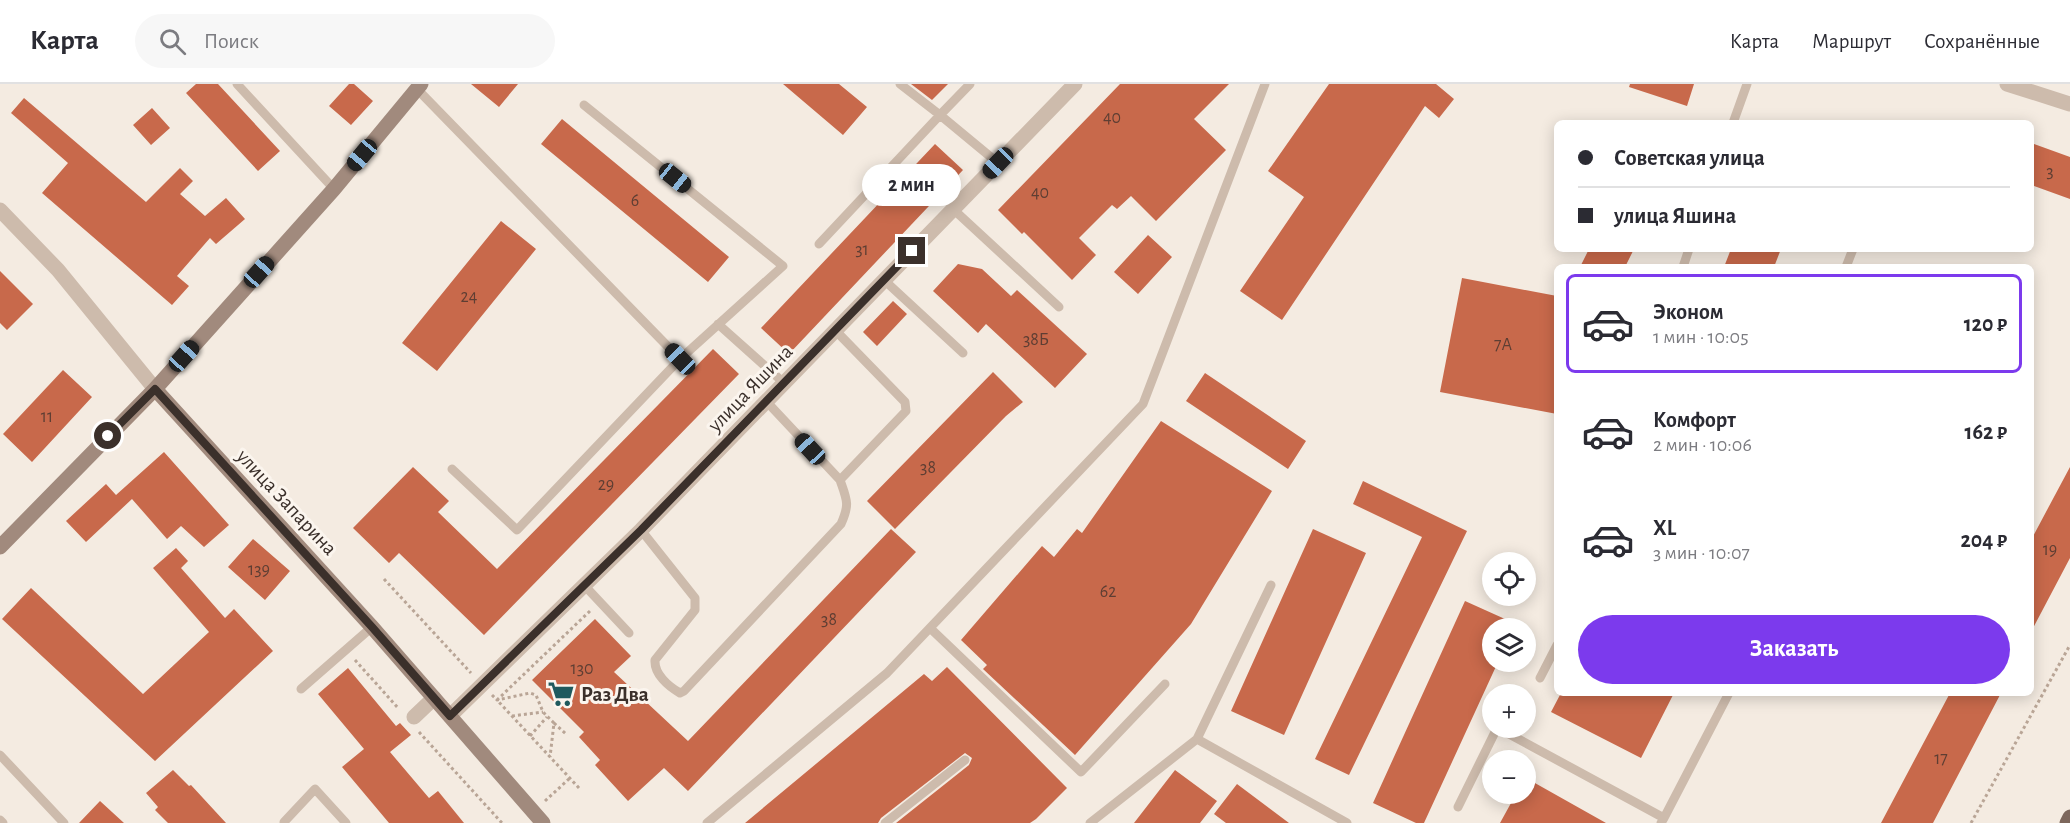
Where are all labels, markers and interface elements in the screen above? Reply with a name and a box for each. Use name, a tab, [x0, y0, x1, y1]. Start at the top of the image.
search box	[135, 14, 555, 68]
icon: search	[156, 25, 189, 58]
text: Карта	[30, 27, 99, 55]
text: Поиск	[204, 30, 259, 52]
text: Карта	[1730, 31, 1779, 52]
text: Маршрут	[1812, 31, 1891, 52]
text: Сохранённые	[1924, 31, 2040, 52]
house number: 40	[1103, 109, 1121, 127]
car	[344, 135, 380, 175]
car	[979, 144, 1017, 182]
text: Советская улица	[1614, 147, 1765, 169]
car	[655, 160, 695, 196]
house number: 3	[2046, 163, 2054, 181]
callout: 2 мин	[862, 164, 962, 206]
text: 2 мин	[888, 175, 935, 195]
house number: 40	[1031, 184, 1049, 202]
house number: 6	[631, 192, 639, 210]
text: улица Яшина	[1614, 205, 1736, 227]
route end	[898, 237, 925, 264]
house number: 31	[855, 241, 869, 259]
car	[240, 253, 278, 291]
house number: 24	[461, 288, 478, 306]
icon: car	[1581, 297, 1635, 351]
text: Эконом	[1653, 301, 1724, 323]
text: 120 ₽	[1964, 313, 2007, 335]
text: 1 мин · 10:05	[1653, 327, 1749, 347]
house number: 38Б	[1023, 331, 1049, 349]
house number: 7А	[1494, 336, 1512, 354]
car	[165, 337, 203, 375]
car	[661, 340, 699, 378]
street label: улица Яшина	[703, 341, 797, 437]
icon: car	[1581, 405, 1635, 459]
house number: 11	[41, 408, 53, 426]
text: Комфорт	[1653, 409, 1736, 431]
text: 162 ₽	[1964, 421, 2007, 443]
route start	[94, 422, 121, 449]
car	[791, 430, 829, 468]
text: 2 мин · 10:06	[1653, 435, 1752, 455]
street label: улица Запарина	[232, 445, 341, 560]
house number: 38	[920, 459, 936, 477]
house number: 29	[598, 476, 614, 494]
icon: car	[1581, 513, 1635, 567]
text: XL	[1653, 517, 1676, 539]
text: 204 ₽	[1960, 529, 2007, 551]
house number: 19	[2043, 541, 2057, 559]
text: 3 мин · 10:07	[1653, 543, 1750, 563]
map controls	[1482, 552, 1536, 804]
button: locate	[1482, 552, 1536, 606]
house number: 139	[248, 561, 270, 579]
house number: 62	[1100, 583, 1116, 601]
house number: 38	[821, 611, 837, 629]
button: Заказать	[1578, 615, 2010, 684]
button: layers	[1482, 618, 1536, 672]
house number: 130	[570, 660, 594, 678]
supermarket icon: Раз Два	[546, 679, 576, 709]
place label: Раз Два	[581, 684, 649, 705]
button: +	[1482, 684, 1536, 738]
button: −	[1482, 750, 1536, 804]
house number: 17	[1934, 750, 1948, 768]

